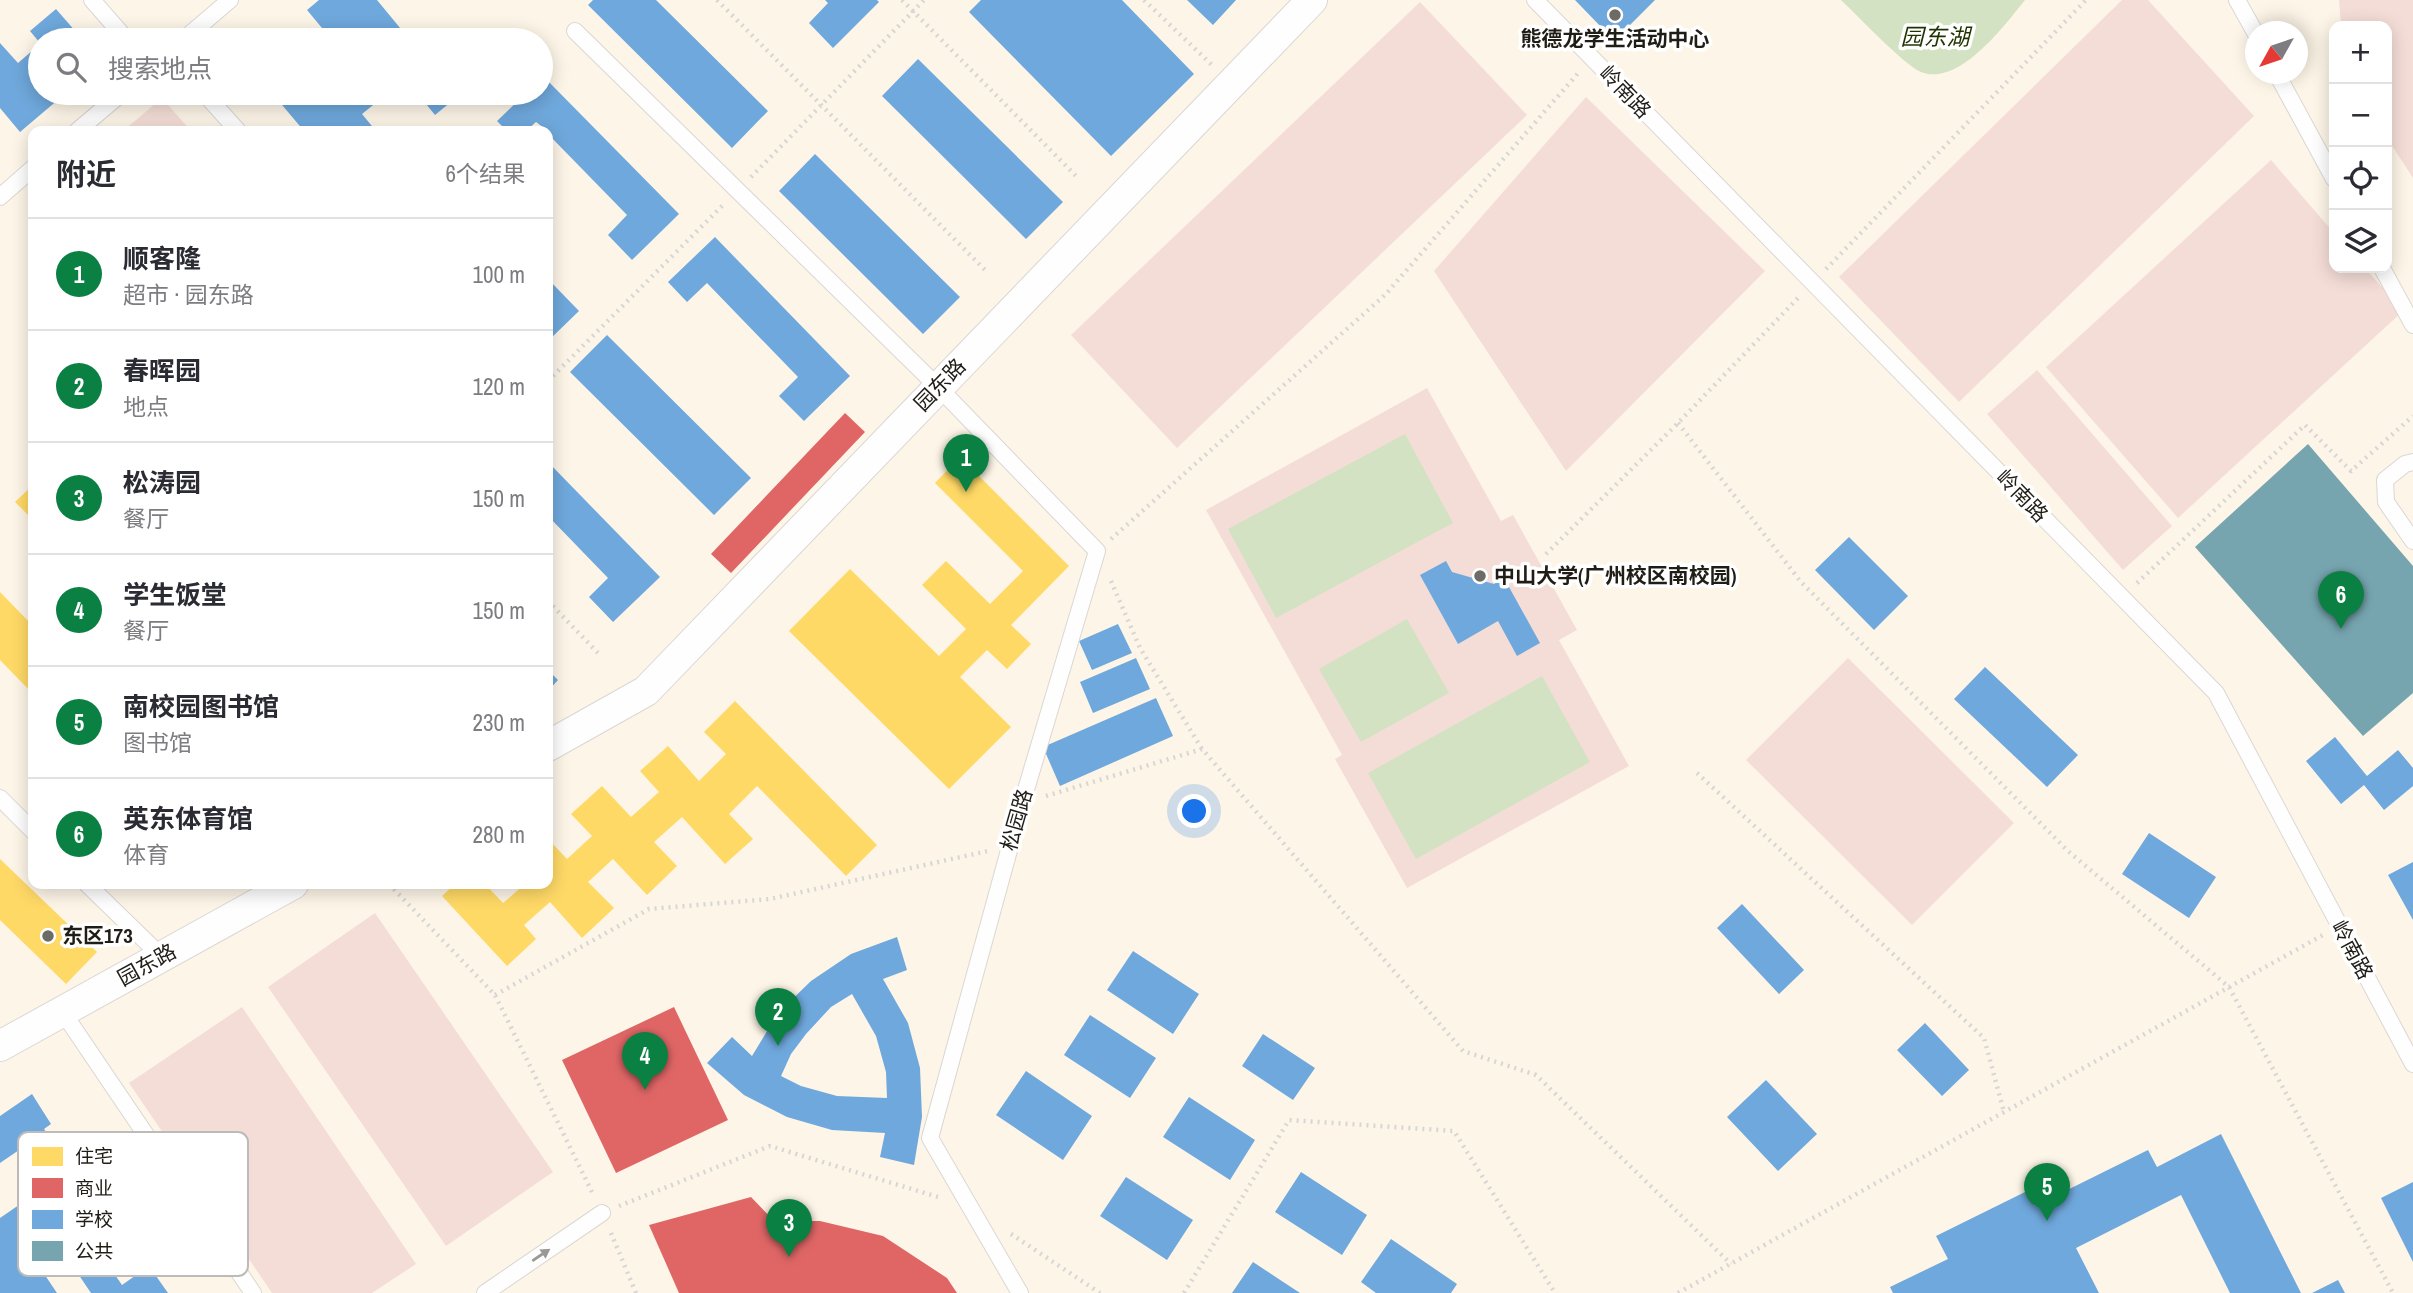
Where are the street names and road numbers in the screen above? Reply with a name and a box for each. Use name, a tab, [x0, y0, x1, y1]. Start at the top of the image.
street label: 岭南路	[1593, 59, 1658, 124]
street label: 园东路	[907, 352, 972, 417]
street label: 岭南路	[1990, 463, 2055, 528]
street label: 松园路	[994, 786, 1039, 854]
street label: 岭南路	[2325, 915, 2380, 984]
street label: 园东路	[112, 937, 181, 993]

